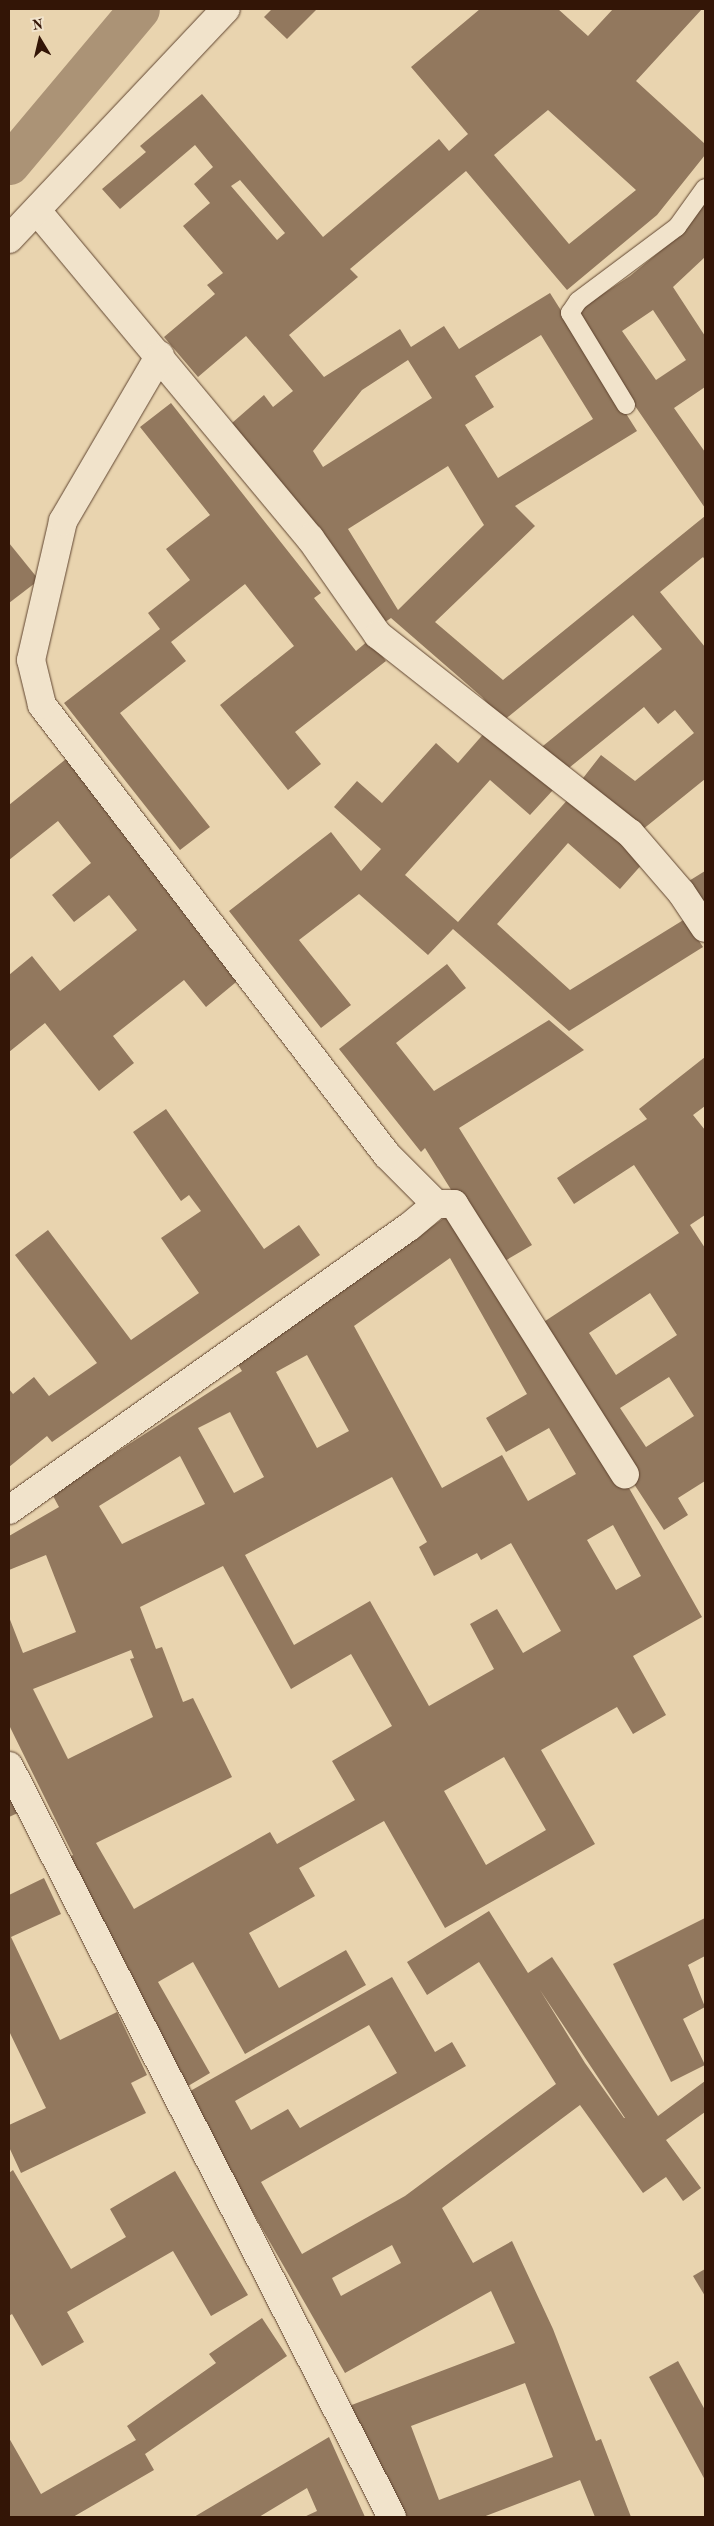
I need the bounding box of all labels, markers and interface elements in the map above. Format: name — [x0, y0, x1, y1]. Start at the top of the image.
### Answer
north arrow — [15, 15, 65, 65]
text: N — [31, 17, 44, 33]

